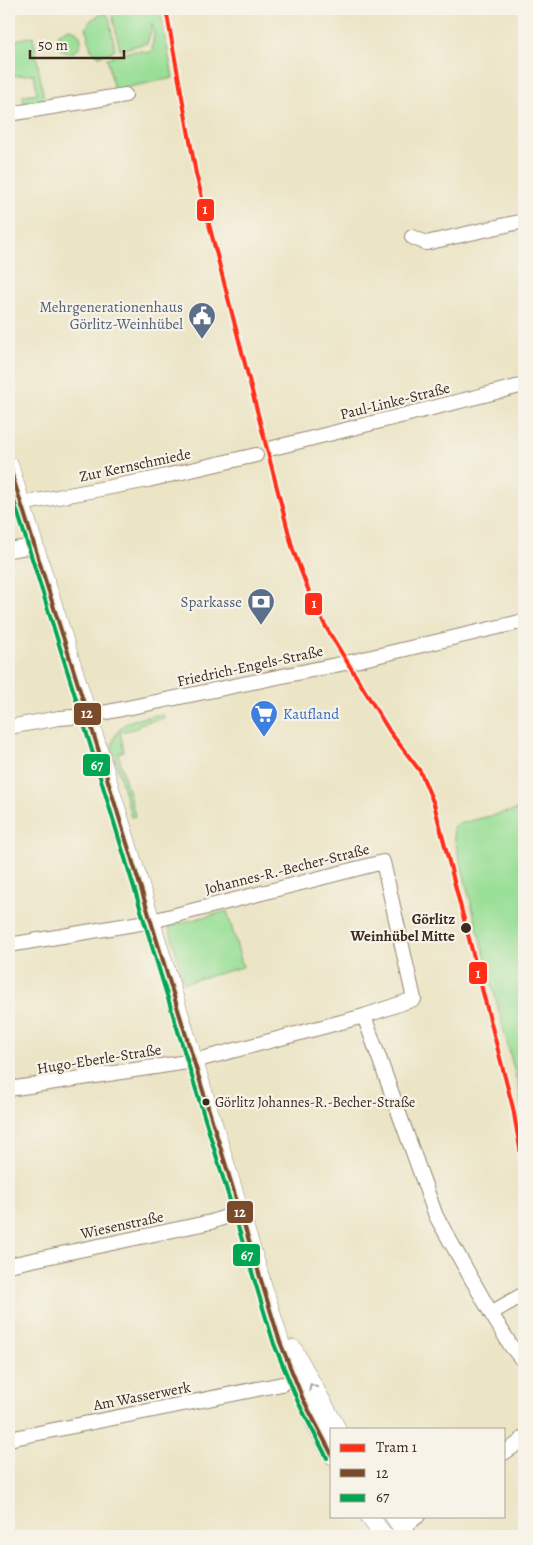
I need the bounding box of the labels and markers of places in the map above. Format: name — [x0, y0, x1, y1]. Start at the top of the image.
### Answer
place label: Mehrgenerationenhaus Görlitz-Weinhübel — [39, 297, 183, 334]
public building icon: Mehrgenerationenhaus Görlitz-Weinhübel — [187, 301, 217, 340]
bank icon: Sparkasse — [246, 587, 276, 626]
place label: Sparkasse — [180, 592, 242, 612]
supermarket icon: Kaufland — [249, 699, 279, 738]
place label: Kaufland — [283, 704, 340, 724]
place label: Görlitz Weinhübel Mitte — [350, 909, 455, 946]
marker: Görlitz Weinhübel Mitte — [459, 921, 473, 935]
place label: Görlitz Johannes-R.-Becher-Straße — [215, 1093, 415, 1112]
marker: Görlitz Johannes-R.-Becher-Straße — [201, 1097, 211, 1107]

